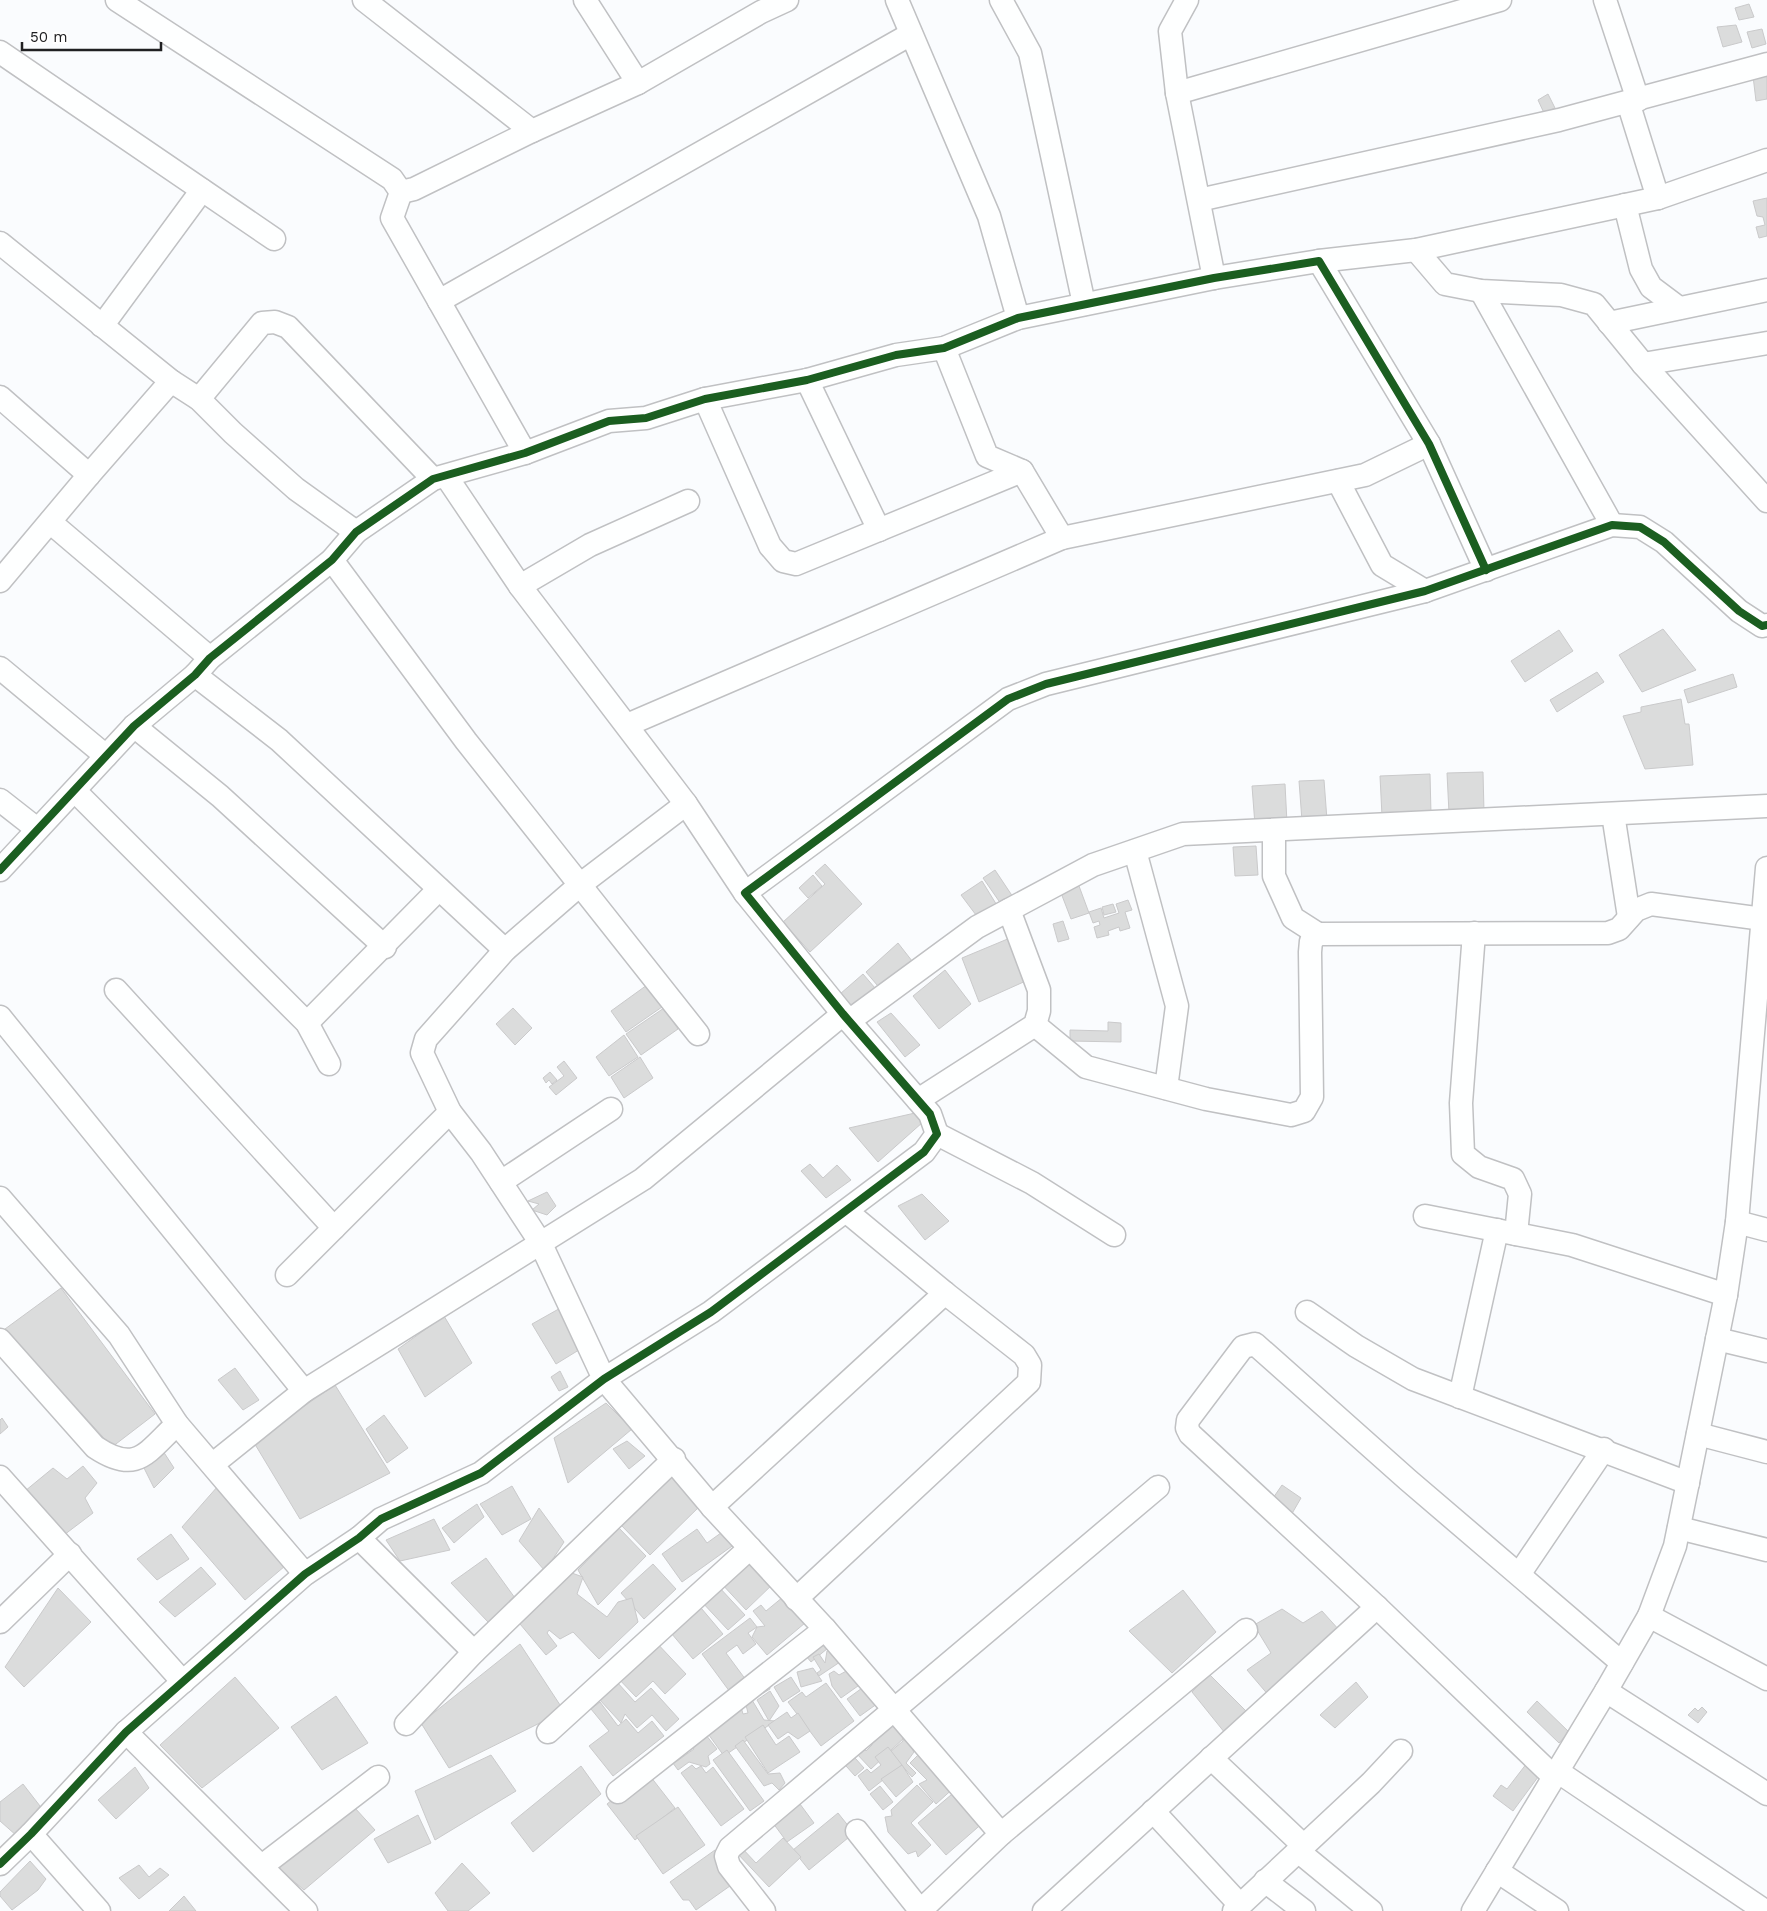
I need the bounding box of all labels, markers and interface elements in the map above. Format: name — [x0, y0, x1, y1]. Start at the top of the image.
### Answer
scale bar — [22, 20, 161, 52]
text: 50 m — [30, 28, 67, 46]

